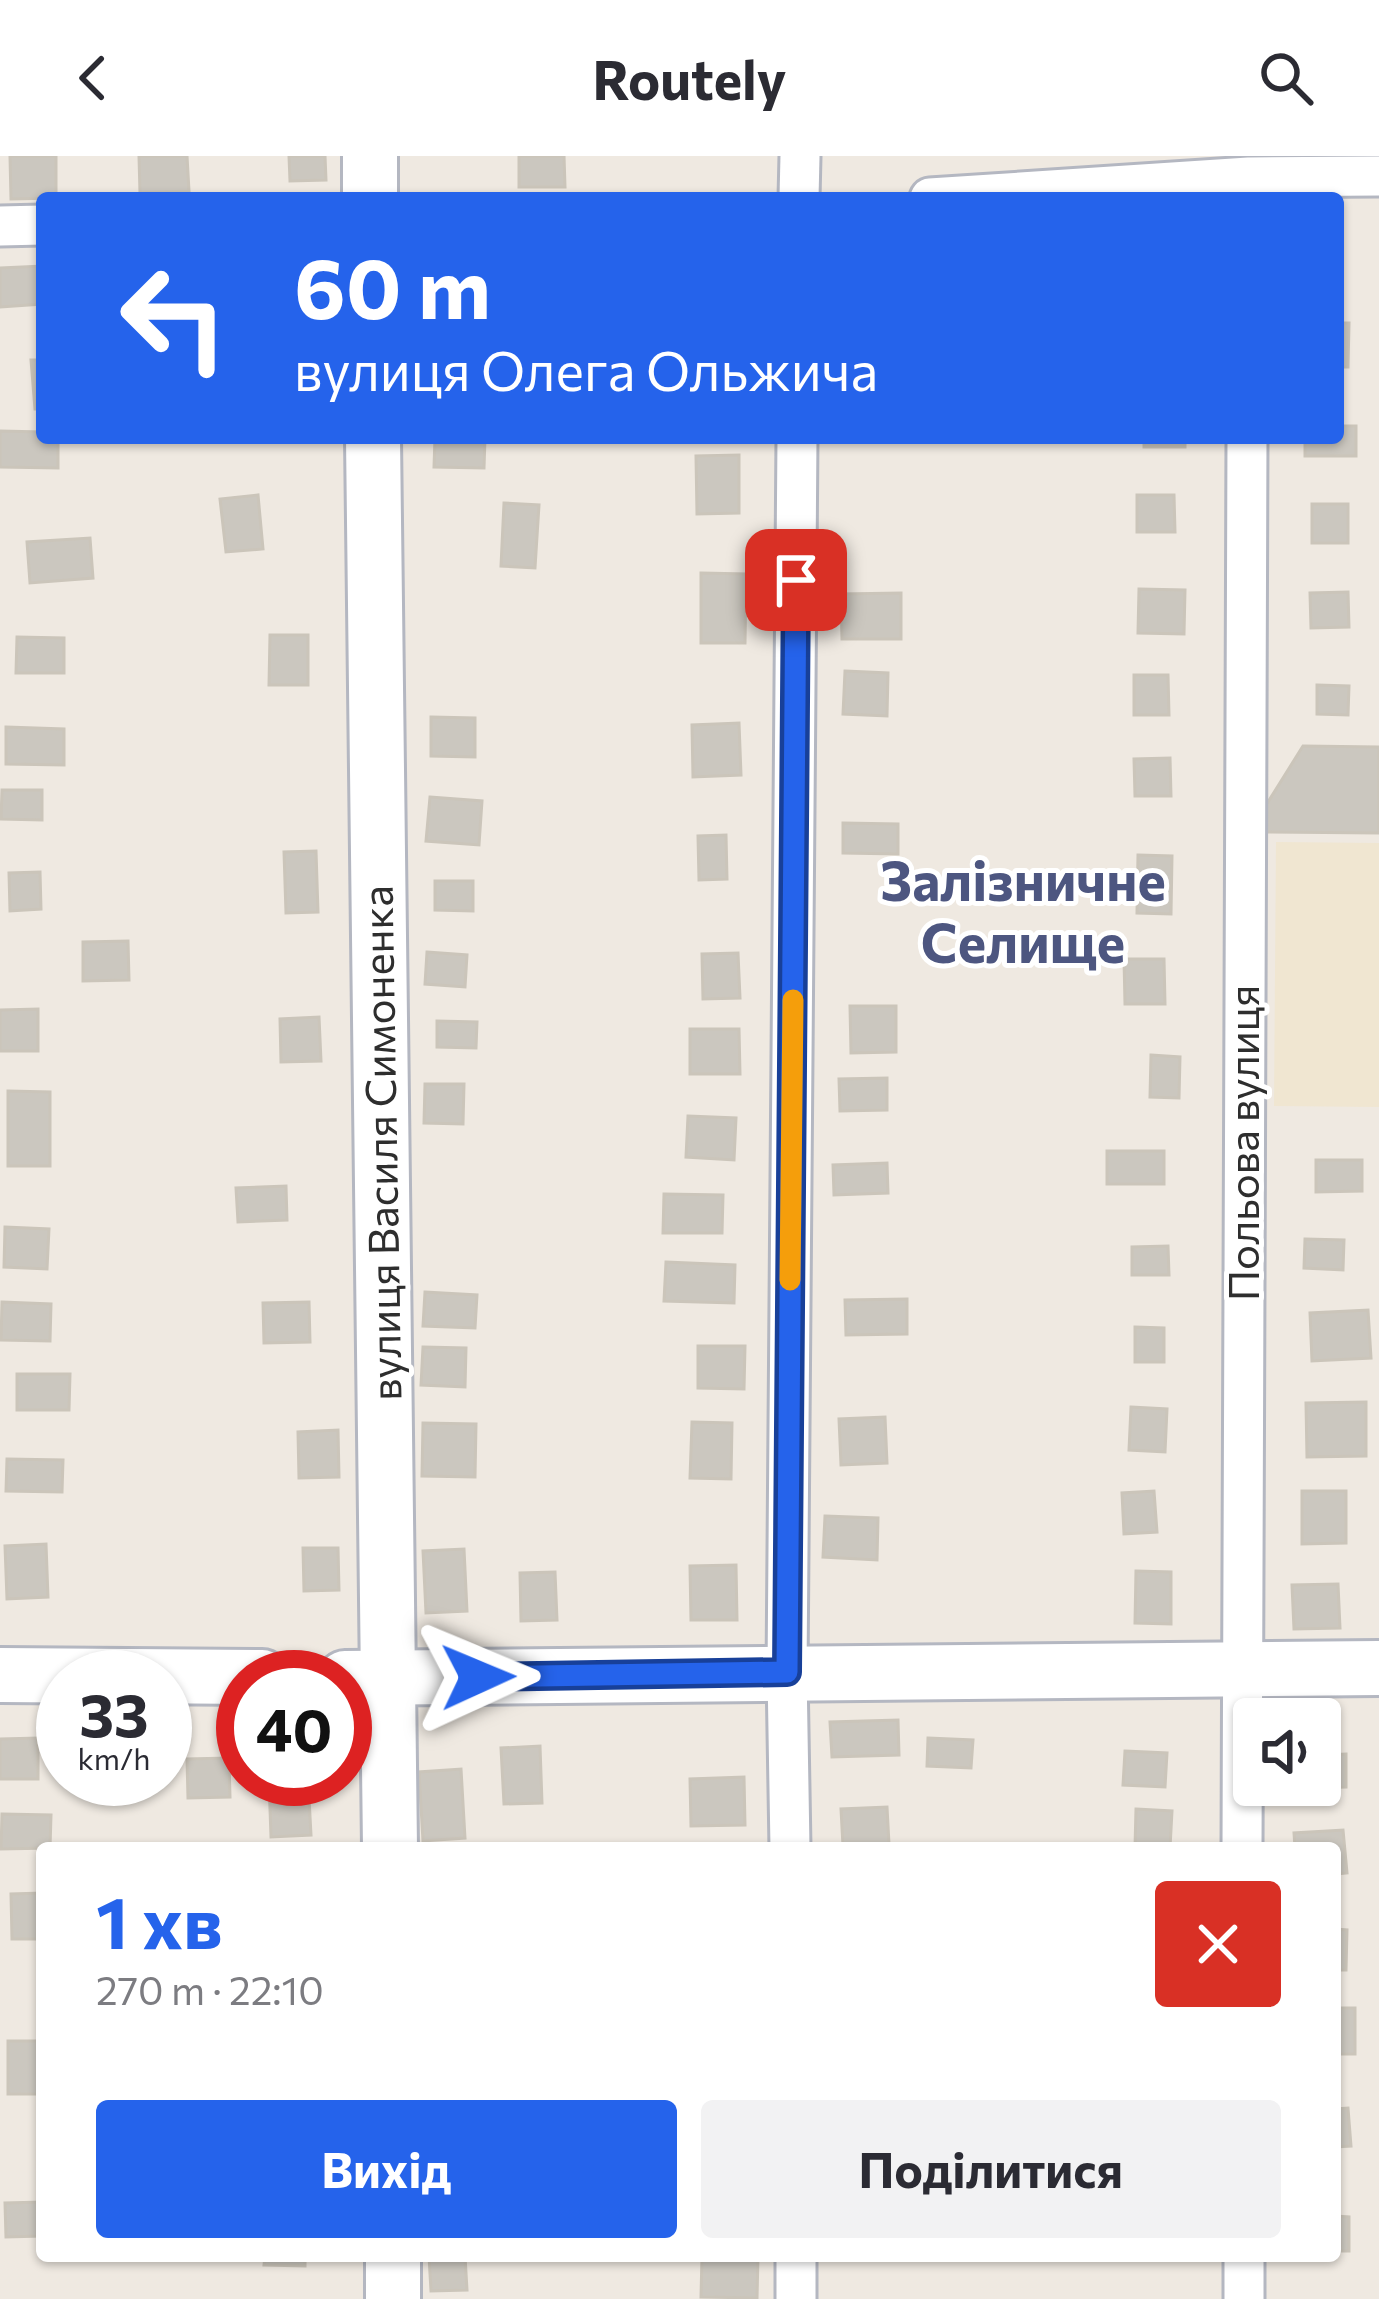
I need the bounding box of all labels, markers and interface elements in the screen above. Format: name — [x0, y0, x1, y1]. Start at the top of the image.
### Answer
icon: back — [60, 45, 126, 111]
text: Routely — [593, 45, 786, 111]
icon: search — [1253, 45, 1319, 111]
text: 60 m — [294, 234, 491, 336]
icon: left — [96, 240, 252, 396]
text: вулиця Олега Ольжича — [294, 336, 878, 402]
pin — [745, 529, 847, 631]
icon: arrive — [763, 547, 829, 613]
district label: Залізничне Селище — [880, 846, 1166, 974]
street label: вулиця Василя Симоненка — [350, 885, 410, 1401]
street label: Польова вулиця — [1216, 985, 1268, 1301]
position arrow — [415, 1614, 541, 1740]
speed limit sign: 40 — [216, 1650, 372, 1806]
text: 33 — [79, 1676, 149, 1749]
map controls — [1233, 1698, 1341, 1806]
button: sound — [1233, 1698, 1341, 1806]
text: km/h — [78, 1739, 150, 1776]
text: 1 хв — [96, 1876, 223, 1964]
button: close — [1155, 1881, 1281, 2007]
text: 270 m · 22:10 — [96, 1965, 324, 2013]
button: Вихід — [96, 2100, 677, 2238]
button: Поділитися — [701, 2100, 1281, 2238]

